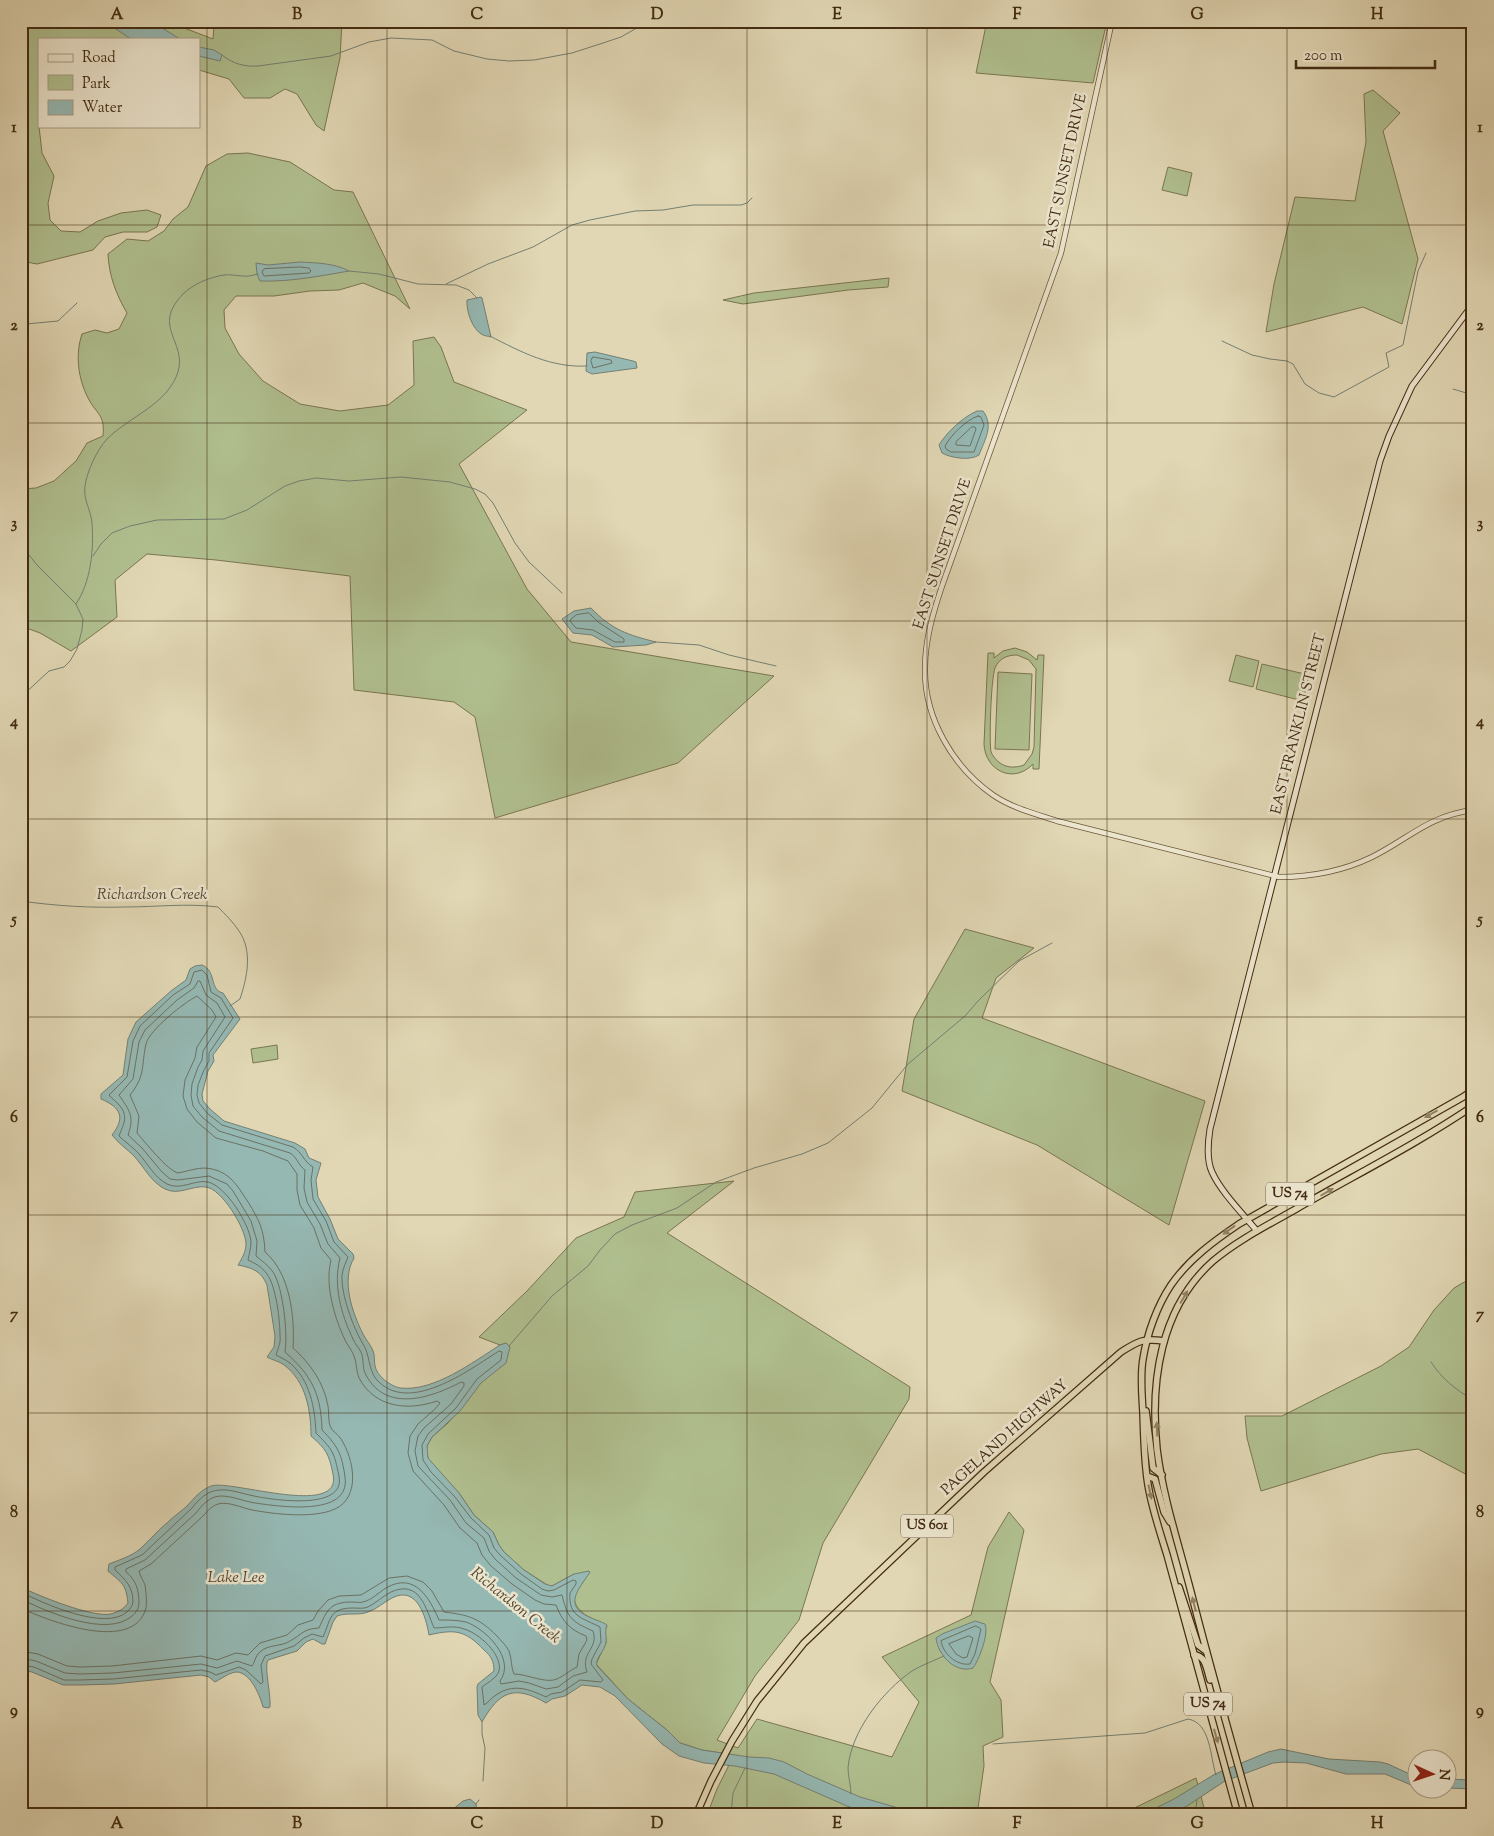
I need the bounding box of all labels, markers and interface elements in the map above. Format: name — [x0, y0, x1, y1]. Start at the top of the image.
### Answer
text: A — [111, 4, 124, 27]
text: B — [292, 4, 302, 27]
text: C — [471, 4, 484, 27]
text: D — [651, 4, 664, 27]
text: E — [832, 4, 842, 27]
text: F — [1013, 4, 1022, 27]
text: G — [1190, 4, 1204, 27]
text: H — [1371, 4, 1384, 27]
legend — [38, 38, 200, 128]
scale bar — [1296, 38, 1435, 70]
text: 200 m — [1304, 46, 1343, 67]
text: Road — [82, 48, 116, 69]
text: Park — [82, 74, 111, 95]
street label: EAST SUNSET DRIVE — [1039, 92, 1093, 250]
text: Water — [82, 98, 123, 119]
text: 1 — [11, 117, 17, 140]
text: 1 — [1477, 117, 1483, 140]
text: 2 — [10, 315, 18, 338]
text: 2 — [1476, 315, 1484, 338]
street label: EAST SUNSET DRIVE — [909, 476, 977, 632]
text: 3 — [11, 513, 18, 536]
text: 3 — [1477, 513, 1484, 536]
street label: EAST FRANKLIN STREET — [1266, 631, 1332, 817]
text: 4 — [9, 711, 18, 734]
text: 4 — [1475, 711, 1484, 734]
water label: Richardson Creek — [97, 884, 207, 907]
text: 5 — [9, 909, 17, 932]
text: 5 — [1475, 909, 1483, 932]
text: 6 — [10, 1107, 18, 1130]
text: 6 — [1476, 1107, 1484, 1130]
one-way arrow — [1424, 1110, 1438, 1119]
road number: US 74 — [1266, 1182, 1314, 1206]
one-way arrow — [1320, 1187, 1333, 1196]
one-way arrow — [1223, 1225, 1236, 1235]
one-way arrow — [1180, 1290, 1188, 1305]
text: 7 — [10, 1304, 19, 1327]
text: 7 — [1476, 1304, 1485, 1327]
street label: PAGELAND HIGHWAY — [937, 1375, 1073, 1501]
one-way arrow — [1152, 1421, 1160, 1437]
one-way arrow — [1146, 1485, 1154, 1501]
text: 8 — [10, 1502, 18, 1525]
text: 8 — [1476, 1502, 1484, 1525]
road number: US 601 — [901, 1514, 953, 1538]
water label: Richardson Creek — [465, 1562, 565, 1650]
water label: Lake Lee — [208, 1567, 264, 1590]
one-way arrow — [1190, 1597, 1198, 1612]
road number: US 74 — [1184, 1692, 1232, 1716]
text: 9 — [10, 1700, 18, 1723]
text: 9 — [1476, 1700, 1484, 1723]
one-way arrow — [1213, 1728, 1221, 1743]
north arrow — [1406, 1748, 1456, 1798]
text: N — [1433, 1768, 1453, 1781]
text: A — [111, 1813, 124, 1836]
text: B — [292, 1813, 302, 1836]
text: C — [471, 1813, 484, 1836]
text: D — [651, 1813, 664, 1836]
text: E — [832, 1813, 842, 1836]
text: F — [1013, 1813, 1022, 1836]
text: G — [1190, 1813, 1204, 1836]
text: H — [1371, 1813, 1384, 1836]

